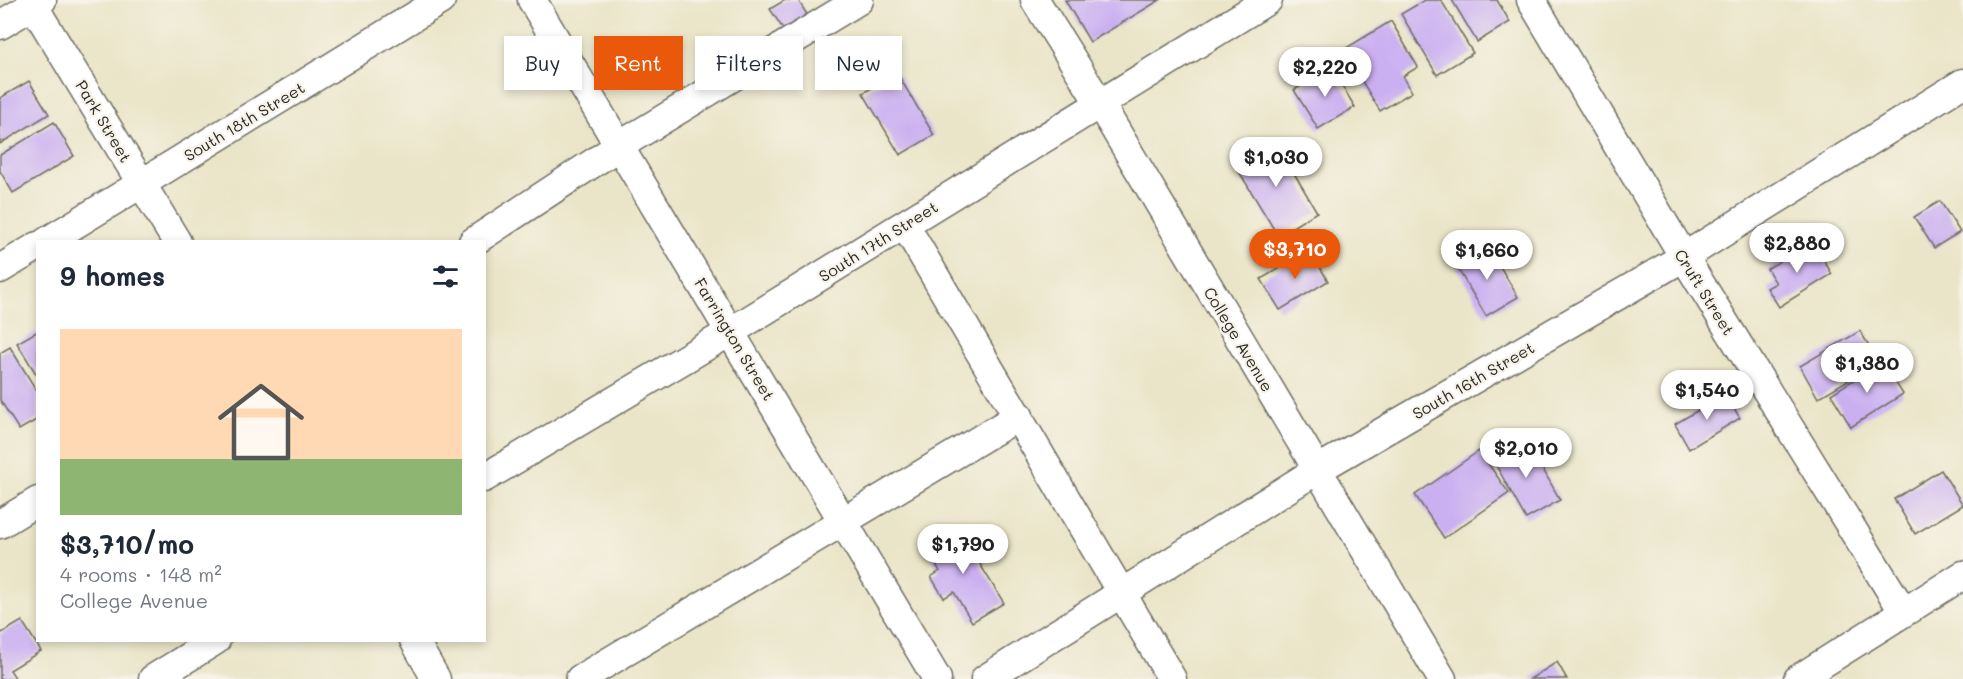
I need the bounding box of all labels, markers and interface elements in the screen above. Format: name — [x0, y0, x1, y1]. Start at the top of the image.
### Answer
chip: Buy — [504, 36, 582, 90]
chip: Rent — [594, 36, 683, 90]
chip: Filters — [695, 36, 803, 90]
chip: New — [815, 36, 902, 90]
pin: $2,220 — [1276, 47, 1374, 98]
text: $2,220 — [1293, 53, 1357, 79]
street label: Park Street — [71, 76, 137, 166]
street label: South 18th Street — [180, 77, 308, 165]
pin: $1,030 — [1227, 137, 1325, 188]
text: $1,030 — [1243, 143, 1309, 169]
street label: South 17th Street — [815, 196, 941, 286]
pin: $2,880 — [1748, 223, 1846, 274]
pin: $3,710 — [1246, 229, 1344, 280]
text: $2,880 — [1763, 229, 1831, 255]
pin: $1,660 — [1438, 230, 1536, 281]
text: $3,710 — [1263, 235, 1327, 261]
text: $1,660 — [1455, 236, 1519, 262]
street label: Cruft Street — [1670, 245, 1740, 339]
text: 9 homes — [60, 259, 165, 293]
icon: filters — [429, 260, 462, 293]
street label: Farrington Street — [690, 274, 780, 404]
street label: College Avenue — [1199, 283, 1279, 395]
street label: South 16th Street — [1408, 337, 1538, 423]
pin: $1,380 — [1818, 343, 1916, 394]
text: $1,380 — [1835, 349, 1899, 375]
icon: home — [207, 368, 315, 476]
pin: $1,540 — [1658, 370, 1756, 421]
text: $1,540 — [1675, 376, 1739, 402]
pin: $2,010 — [1477, 428, 1575, 479]
text: $2,010 — [1494, 434, 1558, 460]
pin: $1,790 — [914, 524, 1012, 575]
text: $3,710/mo — [60, 527, 194, 561]
text: $1,790 — [931, 530, 995, 556]
text: 4 rooms · 148 m² — [60, 561, 222, 587]
text: College Avenue — [60, 587, 208, 613]

